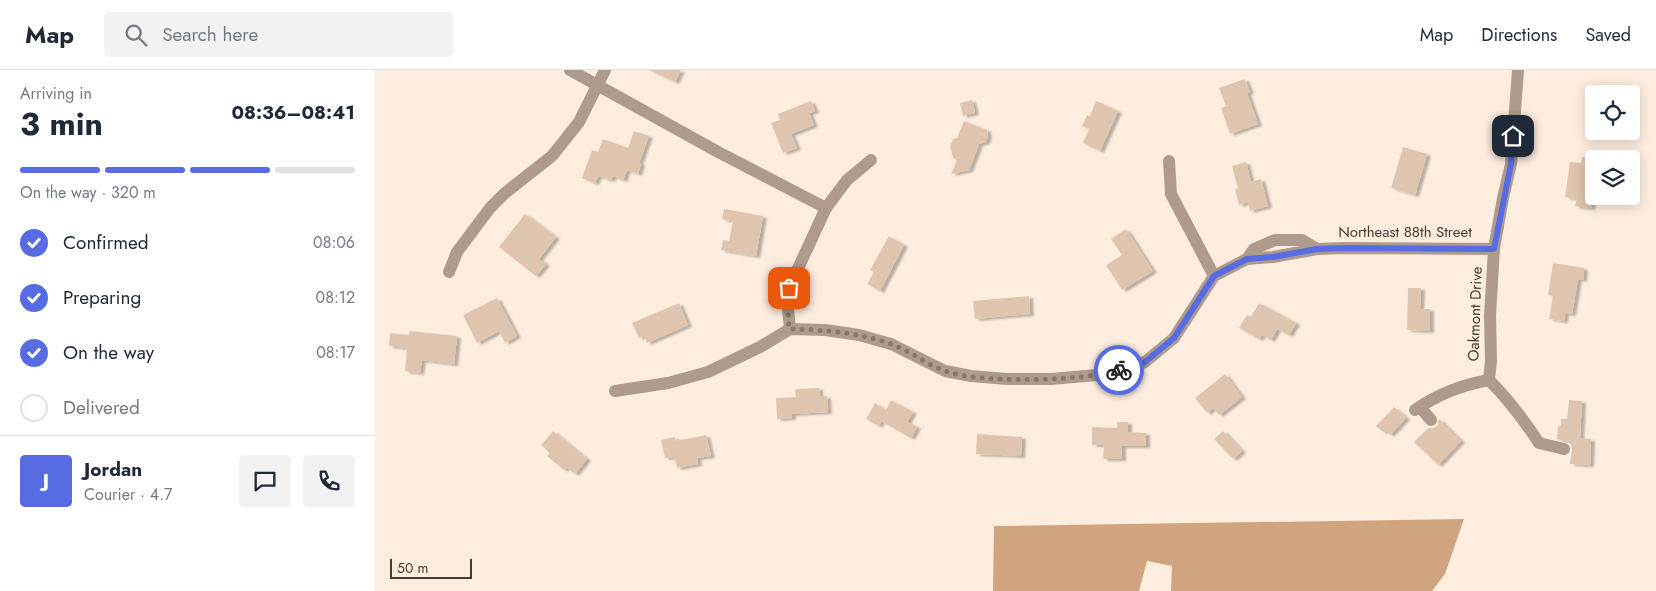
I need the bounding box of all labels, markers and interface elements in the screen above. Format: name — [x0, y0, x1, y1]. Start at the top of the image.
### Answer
search box — [104, 12, 454, 57]
text: Map — [25, 17, 74, 52]
icon: search — [122, 21, 150, 49]
text: Search here — [162, 21, 258, 48]
text: Map — [1420, 22, 1453, 48]
text: Directions — [1481, 22, 1557, 48]
text: Saved — [1585, 22, 1631, 48]
text: Arriving in — [20, 82, 92, 105]
map controls — [1585, 85, 1640, 205]
button: locate — [1585, 85, 1640, 140]
text: 08:36–08:41 — [231, 99, 355, 126]
text: 3 min — [20, 101, 103, 147]
pin — [1492, 115, 1534, 157]
icon: home — [1499, 122, 1527, 150]
button: layers — [1585, 150, 1640, 205]
text: On the way · 320 m — [20, 181, 156, 204]
street label: Northeast 88th Street — [1338, 221, 1472, 243]
icon: check — [20, 229, 48, 257]
text: Confirmed — [63, 229, 149, 256]
text: 08:06 — [313, 231, 355, 254]
street label: Oakmont Drive — [1462, 266, 1488, 362]
pin — [768, 267, 810, 309]
icon: bag — [775, 274, 803, 302]
icon: check — [20, 284, 48, 312]
text: Preparing — [63, 284, 141, 311]
text: 08:12 — [316, 286, 355, 309]
icon: check — [20, 339, 48, 367]
text: On the way — [63, 339, 154, 366]
text: 08:17 — [316, 341, 355, 364]
courier — [1094, 345, 1144, 395]
icon: bike — [1105, 356, 1133, 384]
text: Delivered — [63, 394, 140, 421]
button: chat — [239, 455, 291, 507]
button: phone — [303, 455, 355, 507]
text: Jordan — [84, 456, 142, 483]
text: J — [43, 467, 49, 494]
text: Courier · 4.7 — [84, 483, 172, 506]
scale bar — [390, 556, 473, 579]
text: 50 m — [397, 558, 428, 578]

